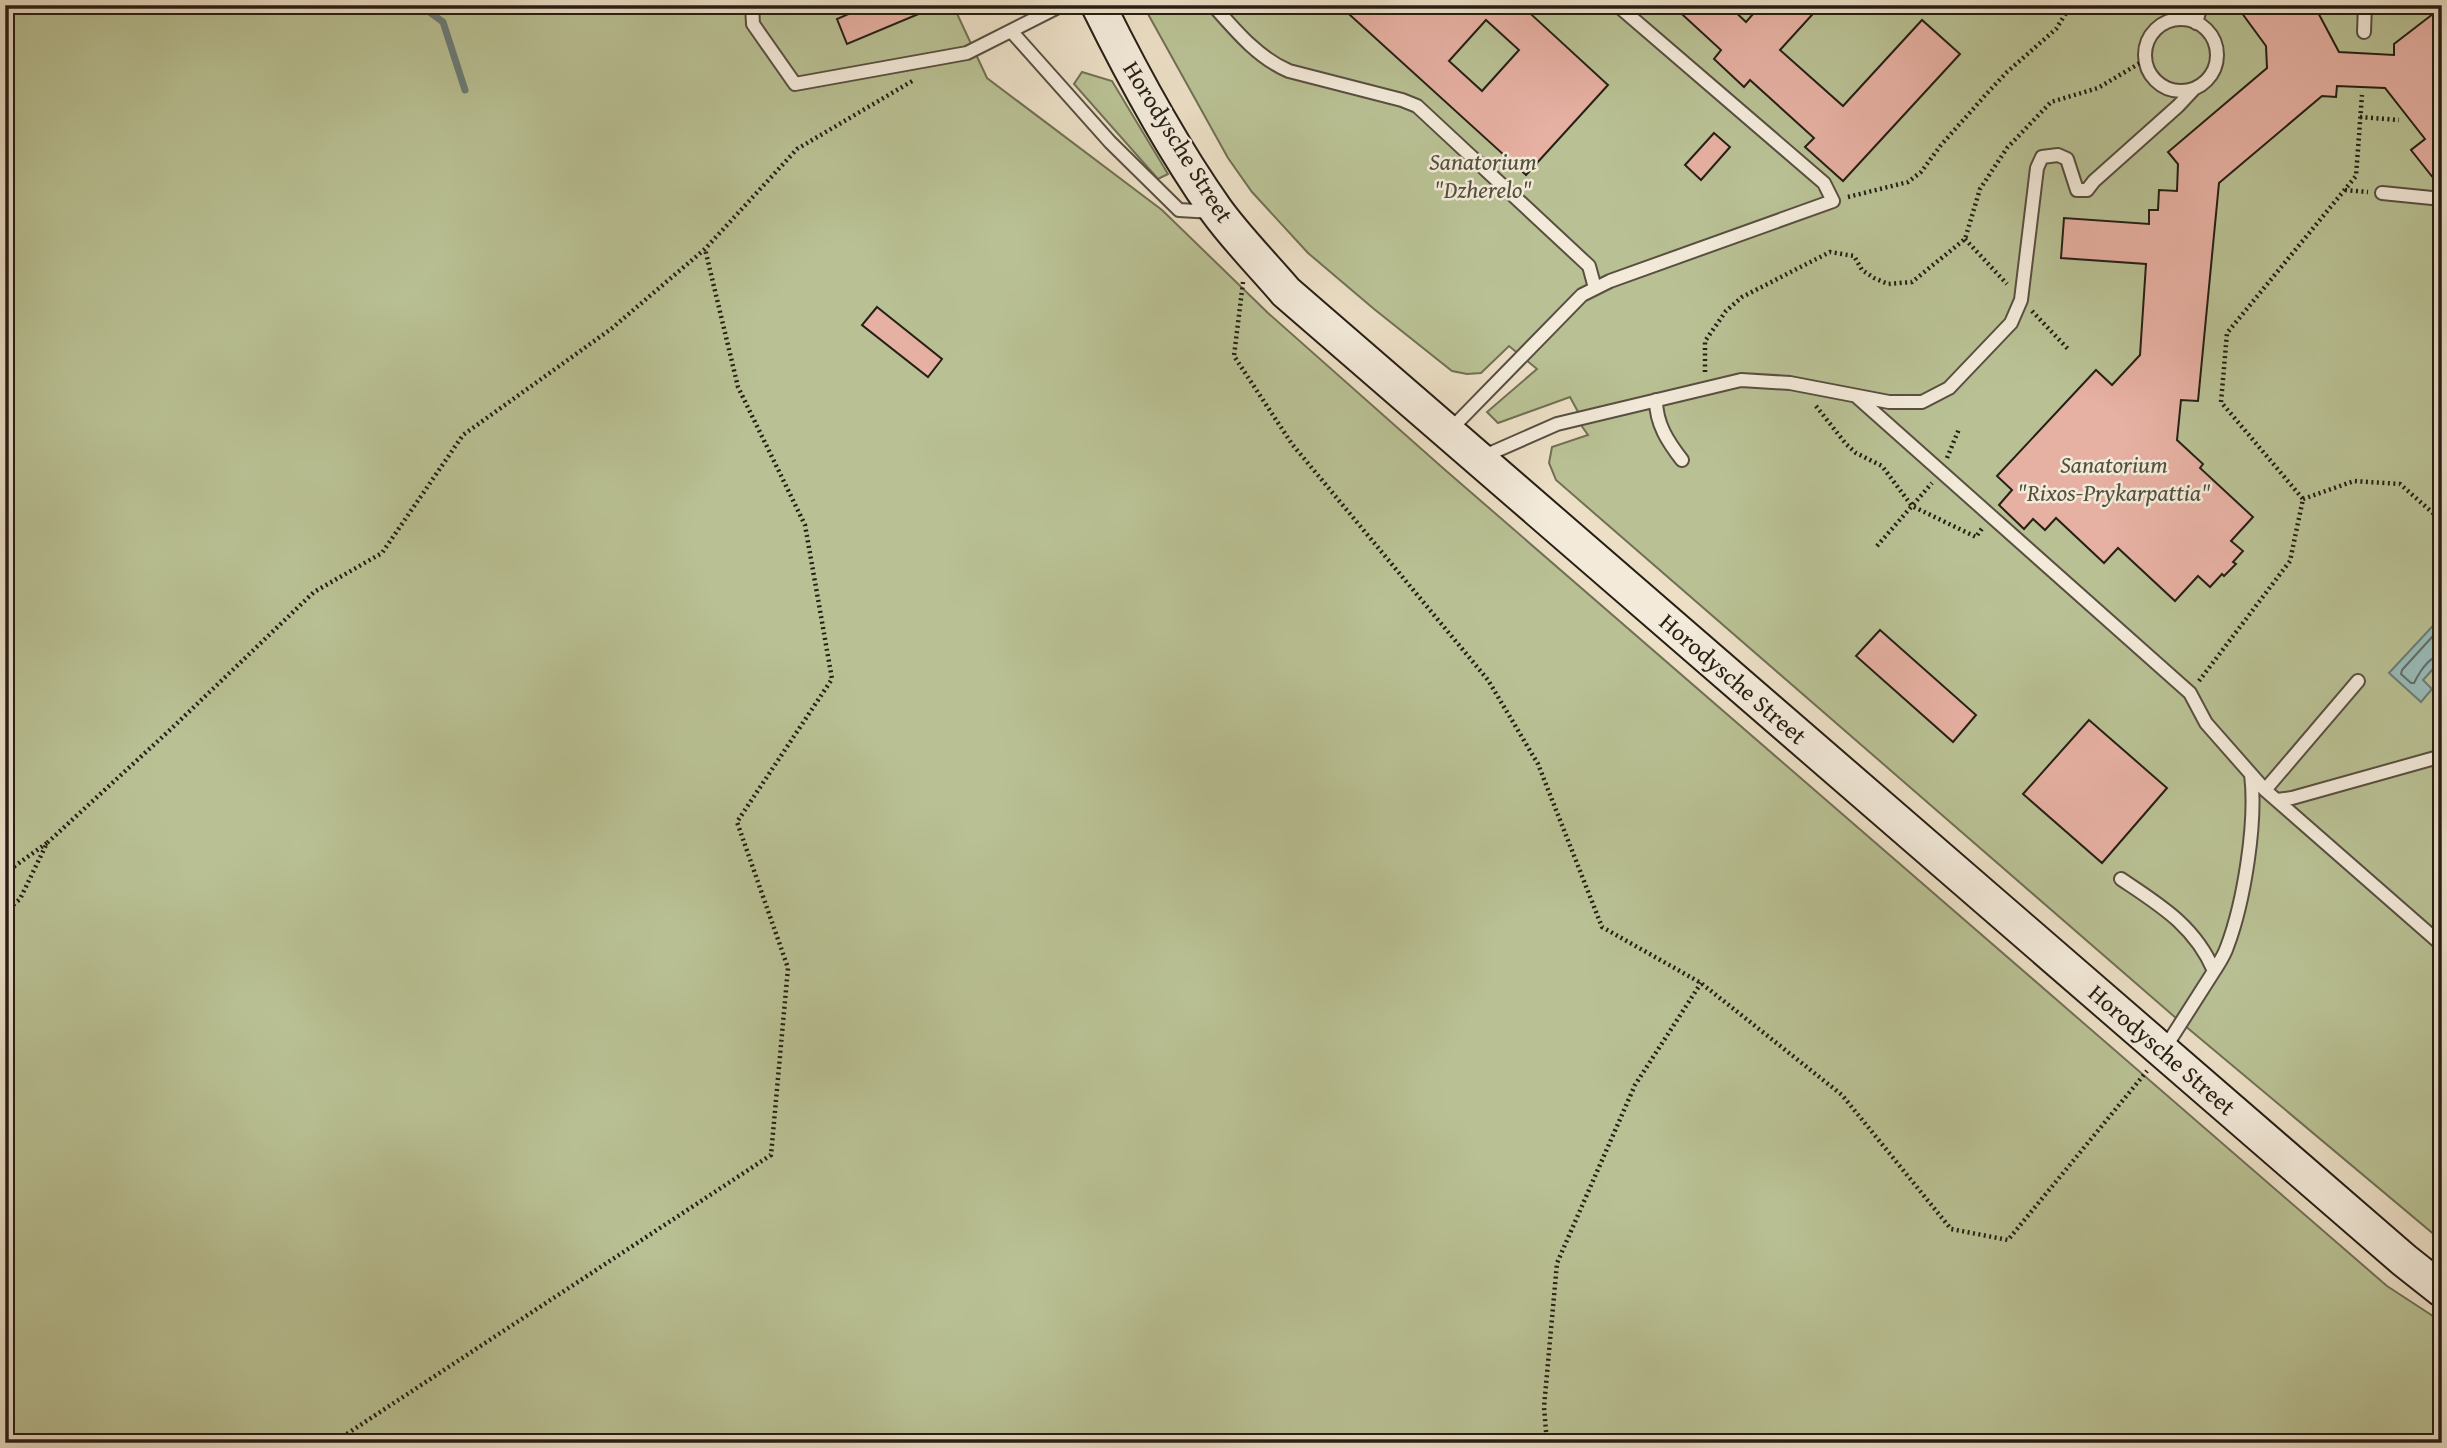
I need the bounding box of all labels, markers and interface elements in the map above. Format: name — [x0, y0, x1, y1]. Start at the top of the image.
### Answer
street label: Horodysche Street — [1114, 54, 1243, 230]
park label: Sanatorium "Dzherelo" — [1429, 144, 1537, 207]
park label: Sanatorium "Rixos-Prykarpattia" — [2017, 447, 2211, 510]
street label: Horodysche Street — [1652, 605, 1815, 753]
street label: Horodysche Street — [2081, 976, 2244, 1124]

